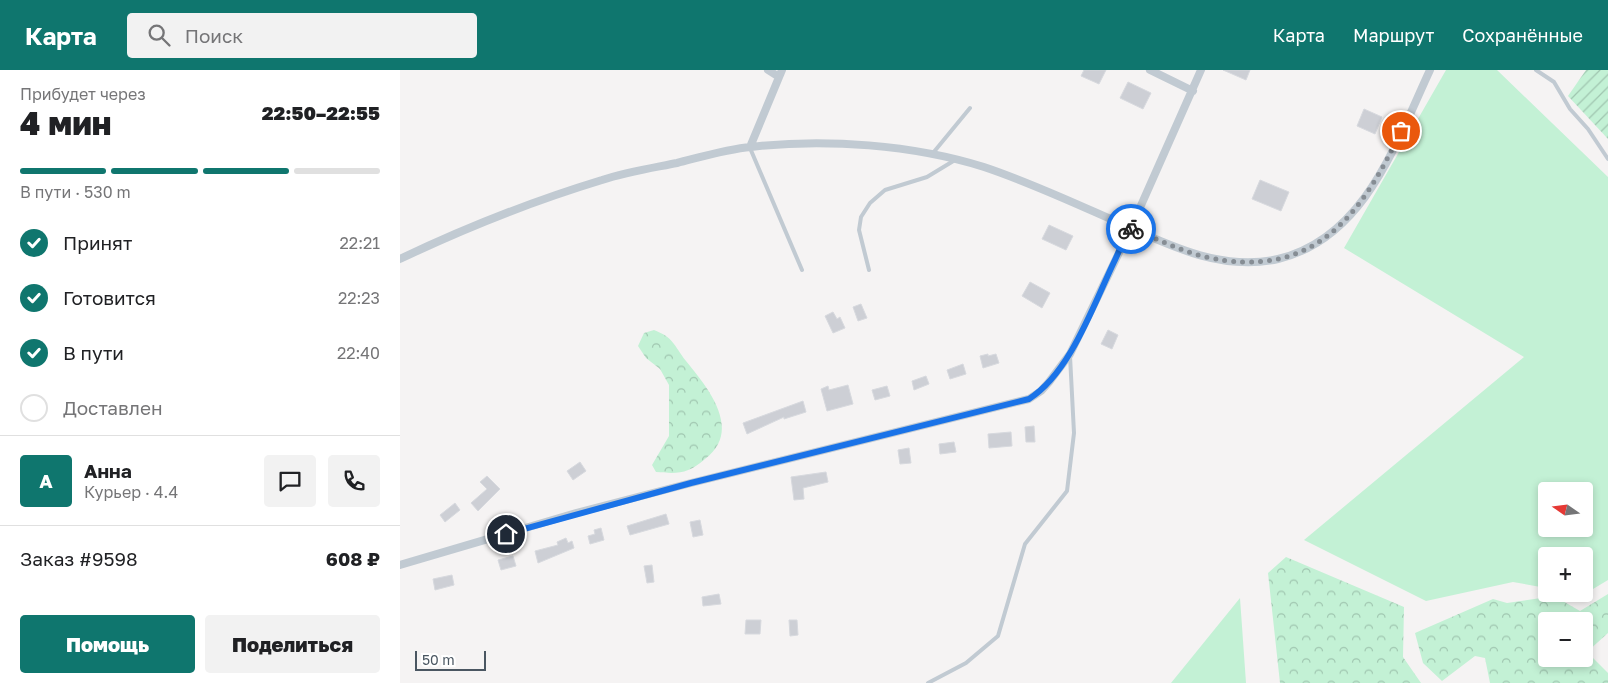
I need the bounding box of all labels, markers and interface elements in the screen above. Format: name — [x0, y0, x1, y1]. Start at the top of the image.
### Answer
search box — [127, 13, 477, 58]
text: Карта — [25, 21, 97, 50]
icon: search — [145, 21, 173, 49]
text: Поиск — [185, 24, 243, 47]
text: Карта — [1273, 24, 1325, 46]
text: Маршрут — [1353, 24, 1434, 46]
text: Сохранённые — [1462, 24, 1583, 46]
text: Прибудет через — [20, 84, 146, 104]
text: 22:50–22:55 — [262, 101, 380, 124]
text: 4 мин — [20, 104, 112, 142]
pin — [1380, 110, 1422, 152]
icon: bag — [1387, 117, 1415, 145]
text: В пути · 530 m — [20, 182, 131, 202]
courier — [1106, 204, 1156, 254]
icon: bike — [1117, 215, 1145, 243]
icon: check — [20, 229, 48, 257]
text: Принят — [63, 231, 132, 254]
text: 22:21 — [340, 233, 380, 253]
icon: check — [20, 284, 48, 312]
text: Готовится — [63, 286, 156, 309]
text: 22:23 — [338, 288, 380, 308]
icon: check — [20, 339, 48, 367]
text: В пути — [63, 341, 124, 364]
text: 22:40 — [337, 343, 380, 363]
text: Доставлен — [63, 396, 163, 419]
button: chat — [264, 455, 316, 507]
button: phone — [328, 455, 380, 507]
text: Анна — [84, 459, 132, 482]
text: А — [39, 469, 53, 492]
text: Курьер · 4.4 — [84, 482, 178, 502]
north arrow — [1538, 482, 1592, 538]
map controls — [1538, 482, 1593, 667]
pin — [485, 513, 527, 555]
icon: home — [492, 520, 520, 548]
text: Заказ #9598 — [20, 547, 138, 570]
text: 608 ₽ — [326, 547, 380, 570]
button: + — [1538, 547, 1593, 602]
button: − — [1538, 612, 1593, 667]
button: Помощь — [20, 615, 195, 673]
button: Поделиться — [205, 615, 380, 673]
scale bar — [415, 648, 486, 671]
text: 50 m — [422, 651, 455, 668]

